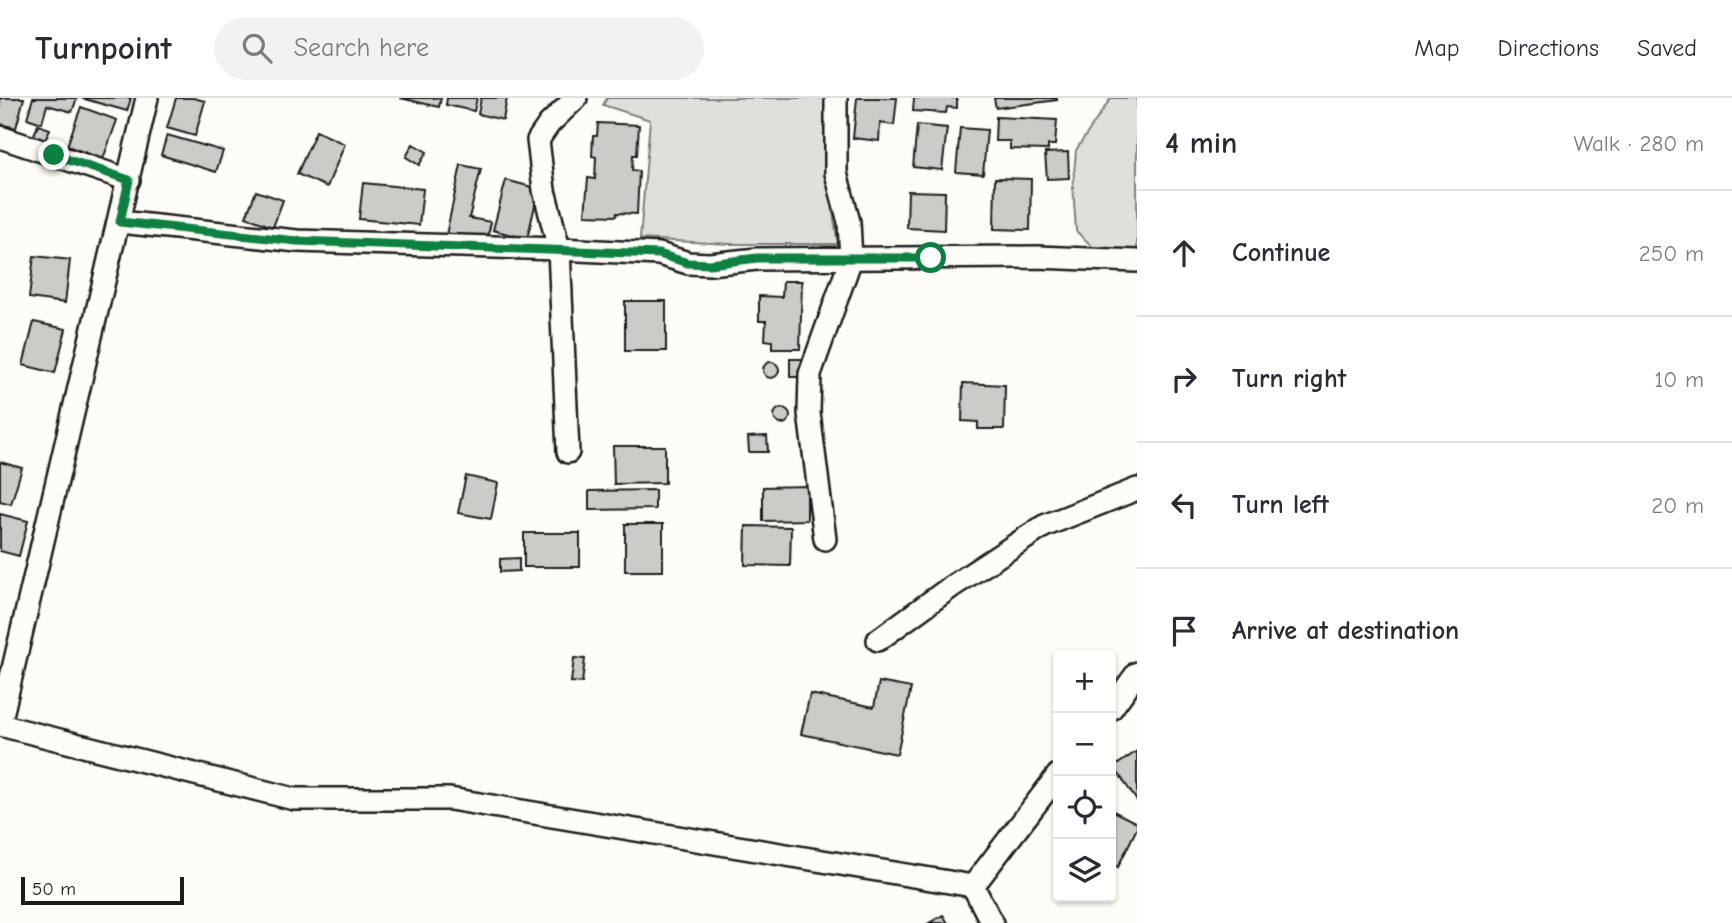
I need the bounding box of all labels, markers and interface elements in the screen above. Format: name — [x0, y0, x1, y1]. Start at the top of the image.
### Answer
search box — [214, 17, 704, 80]
text: Turnpoint — [35, 29, 172, 67]
icon: search — [238, 29, 276, 67]
text: Search here — [294, 33, 429, 63]
text: Map — [1414, 34, 1460, 62]
text: Directions — [1498, 34, 1599, 62]
text: Saved — [1637, 34, 1697, 62]
text: 4 min — [1165, 126, 1237, 161]
text: Walk · 280 m — [1574, 130, 1704, 157]
route end — [38, 139, 69, 170]
icon: ahead — [1165, 234, 1203, 272]
text: Continue — [1232, 238, 1330, 268]
text: 250 m — [1639, 240, 1704, 267]
route start — [915, 242, 946, 273]
icon: right — [1165, 360, 1203, 398]
text: Turn right — [1232, 364, 1346, 394]
text: 10 m — [1654, 366, 1704, 393]
icon: left — [1165, 486, 1203, 524]
text: Turn left — [1232, 490, 1329, 520]
text: 20 m — [1651, 492, 1704, 519]
icon: arrive — [1165, 612, 1203, 650]
text: Arrive at destination — [1232, 616, 1459, 646]
map controls — [1053, 650, 1116, 902]
button: + — [1053, 650, 1116, 713]
button: − — [1053, 713, 1116, 776]
button: locate — [1053, 776, 1116, 839]
button: layers — [1053, 839, 1116, 902]
scale bar — [21, 874, 184, 906]
text: 50 m — [32, 878, 76, 900]

